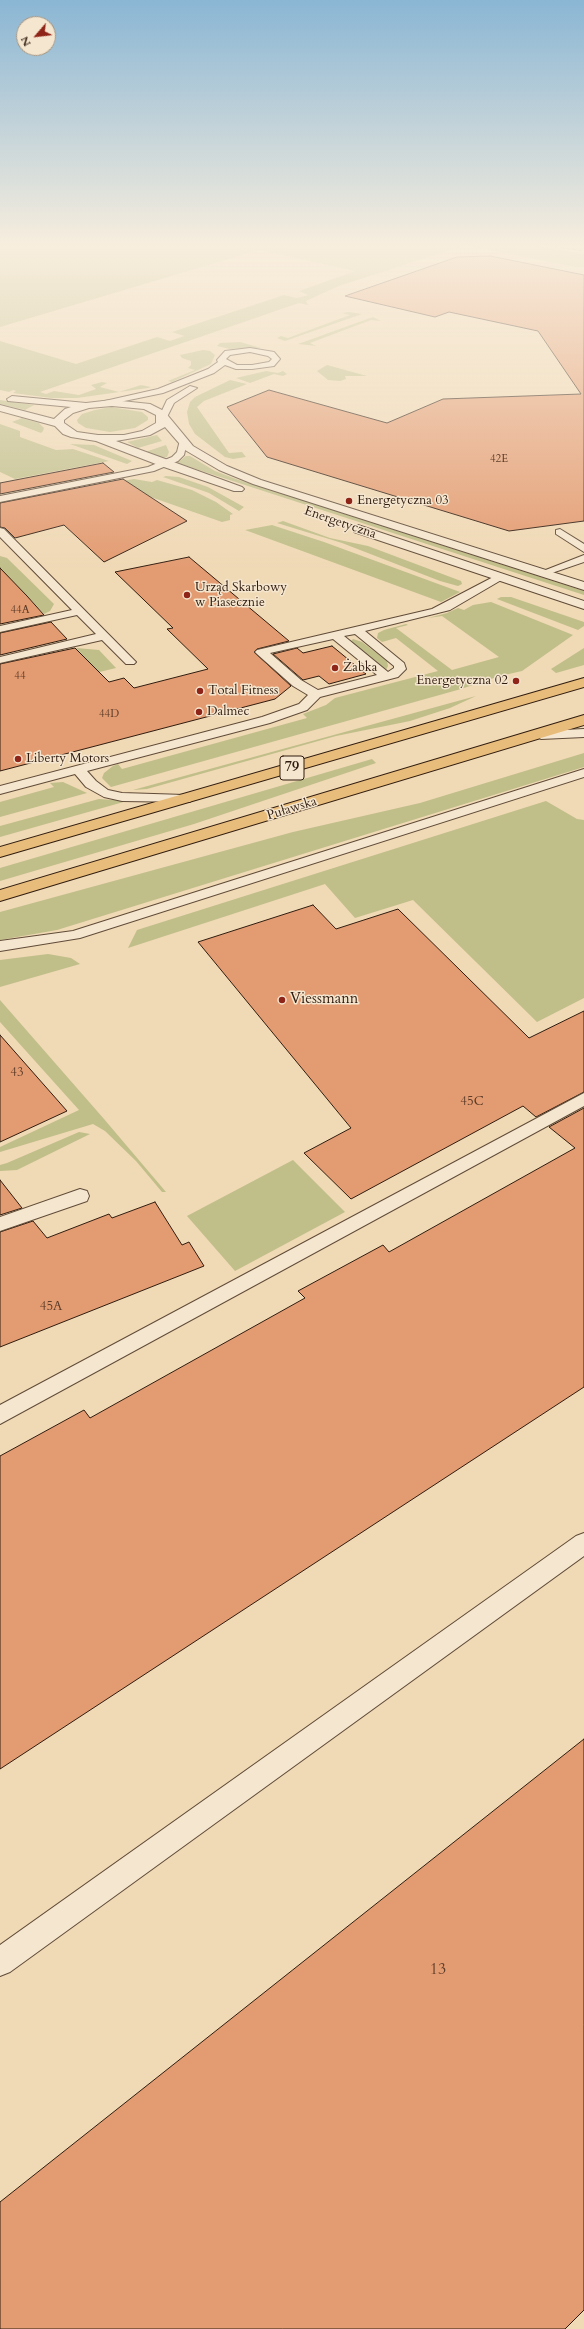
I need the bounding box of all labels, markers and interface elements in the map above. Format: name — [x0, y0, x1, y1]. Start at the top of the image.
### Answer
north arrow — [16, 16, 56, 56]
text: N — [17, 34, 35, 49]
house number: 42E — [490, 452, 508, 466]
place label: Energetyczna 03 — [357, 493, 449, 509]
marker: Energetyczna 03 — [344, 496, 354, 506]
street label: Energetyczna — [302, 503, 378, 543]
place label: Urząd Skarbowy w Piasecznie — [195, 580, 287, 611]
marker: Urząd Skarbowy w Piasecznie — [182, 590, 192, 600]
house number: 44A — [10, 603, 30, 617]
place label: Żabka — [343, 660, 377, 676]
marker: Żabka — [330, 663, 340, 673]
house number: 44 — [14, 669, 26, 683]
place label: Energetyczna 02 — [416, 673, 508, 689]
marker: Energetyczna 02 — [511, 676, 521, 686]
place label: Total Fitness — [208, 683, 278, 699]
marker: Total Fitness — [195, 686, 205, 696]
place label: Dalmec — [207, 704, 249, 720]
house number: 44D — [99, 707, 119, 721]
marker: Dalmec — [194, 707, 204, 717]
place label: Liberty Motors — [26, 751, 109, 767]
marker: Liberty Motors — [13, 754, 23, 764]
road number: 79 — [280, 756, 304, 780]
street label: Puławska — [265, 794, 319, 824]
place label: Viessmann — [290, 991, 358, 1009]
marker: Viessmann — [277, 995, 287, 1005]
house number: 43 — [10, 1065, 24, 1081]
house number: 45C — [460, 1094, 484, 1110]
house number: 45A — [40, 1299, 62, 1315]
house number: 13 — [430, 1960, 446, 1980]

